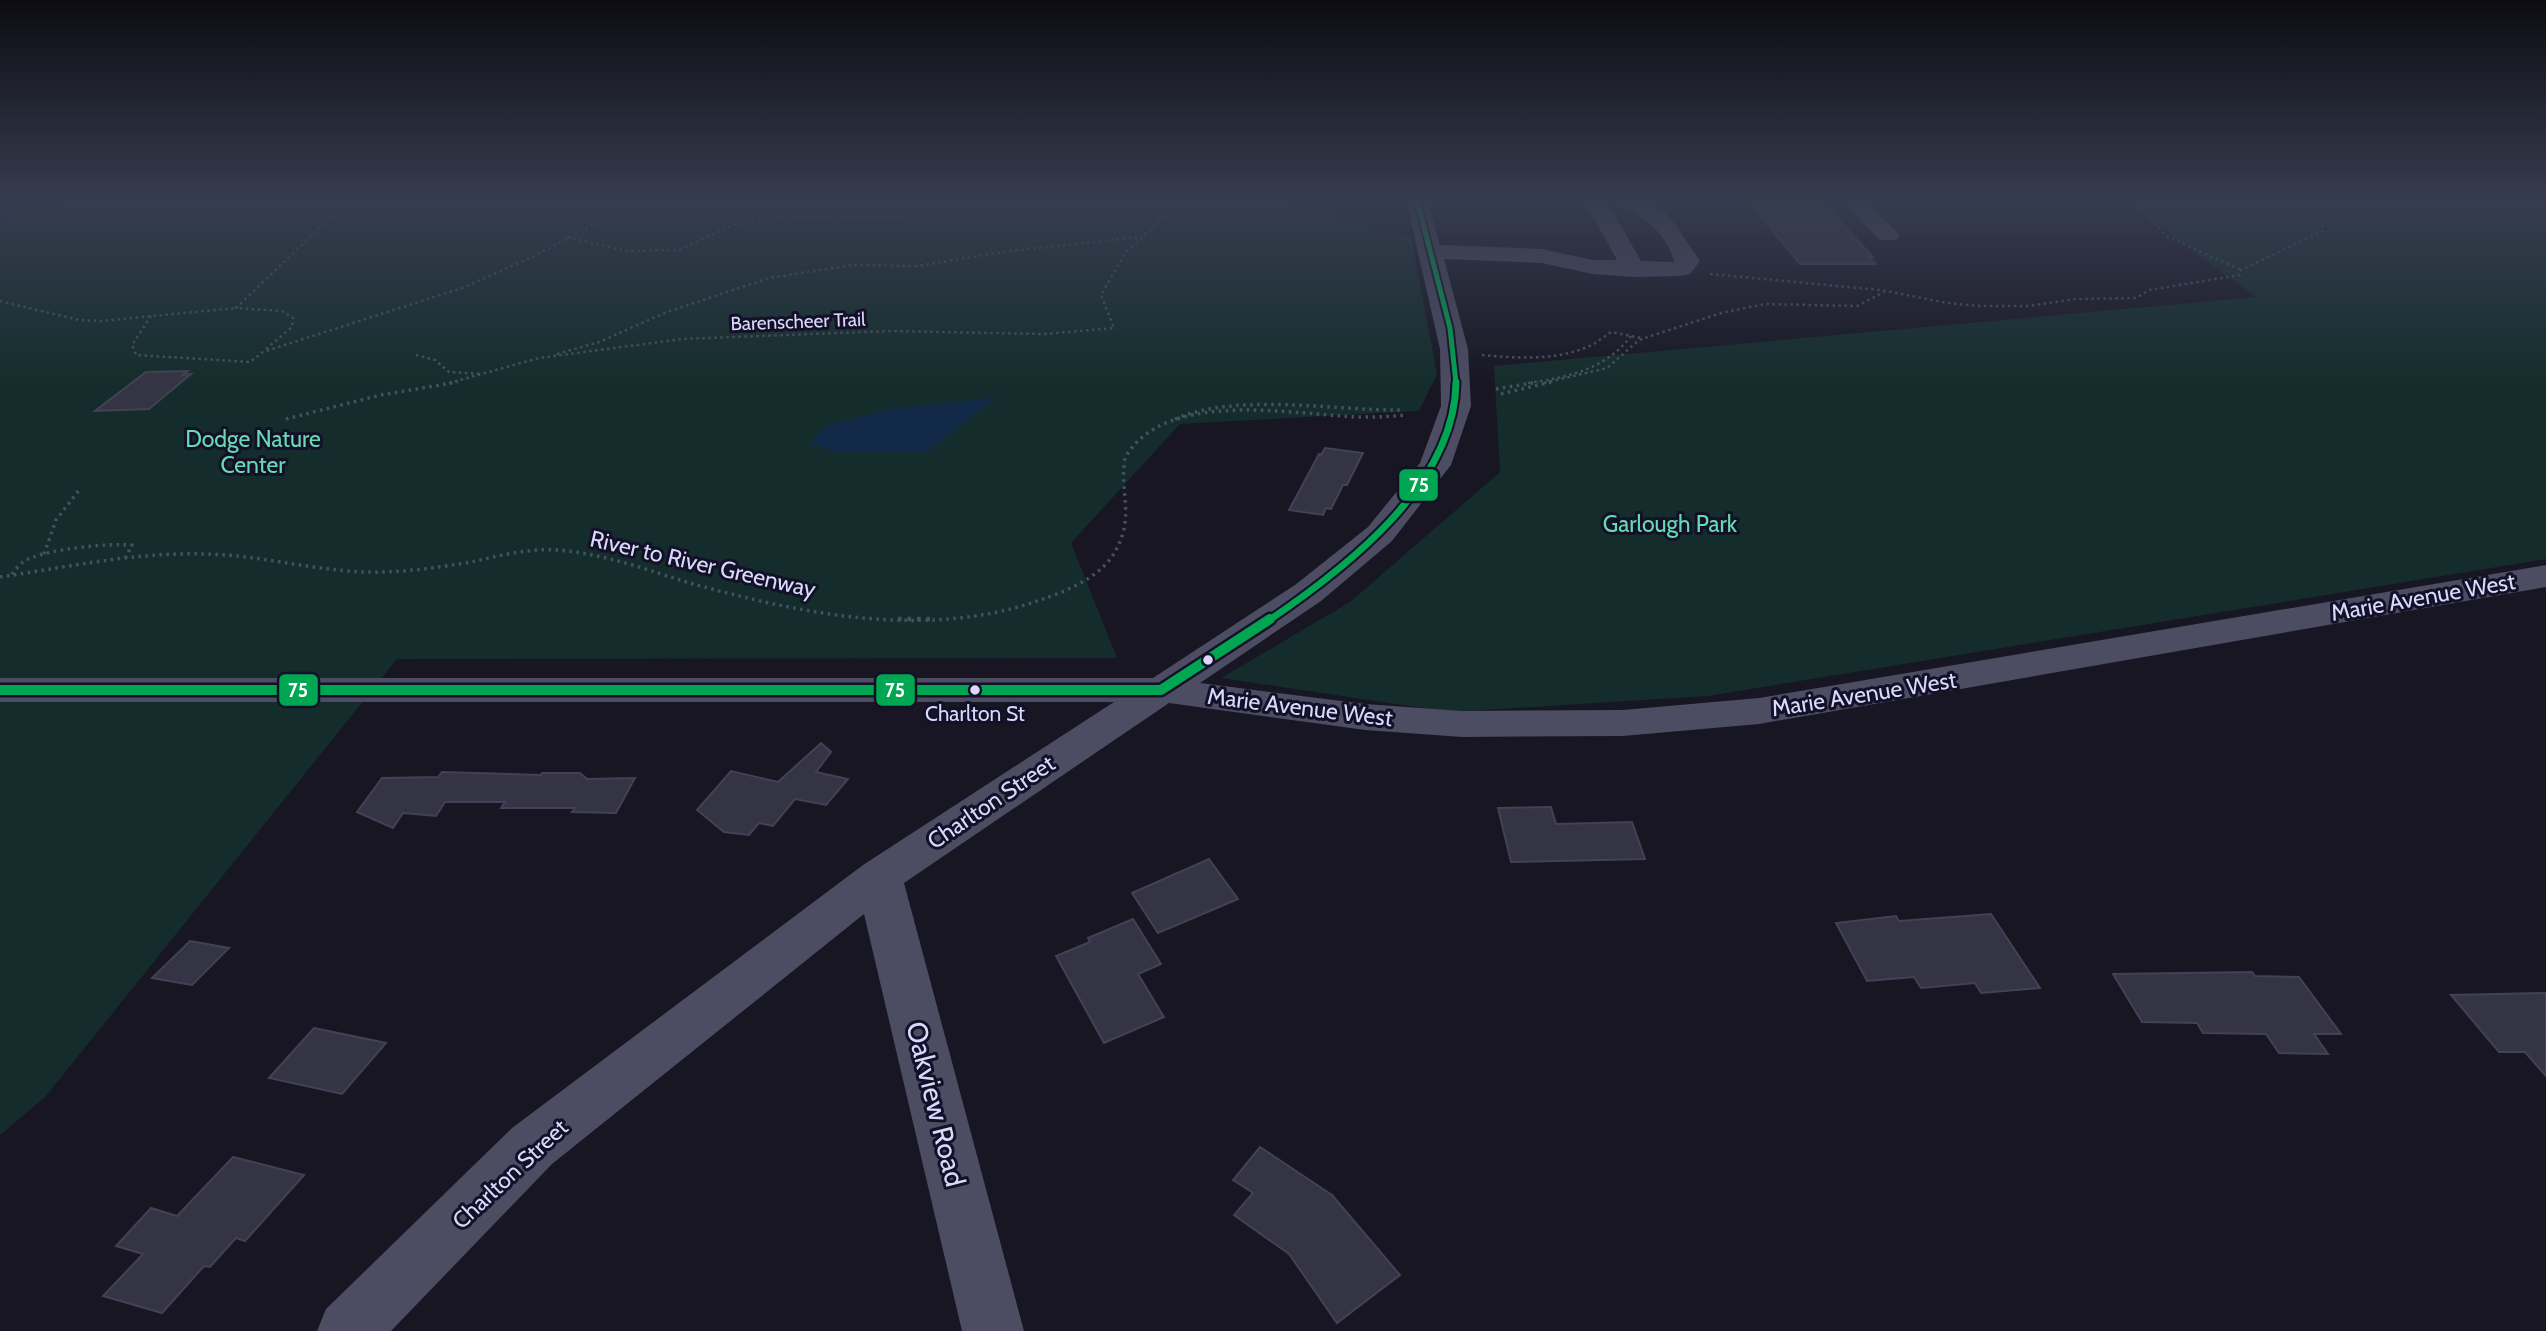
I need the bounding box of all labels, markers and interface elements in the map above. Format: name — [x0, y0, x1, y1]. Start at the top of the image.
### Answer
street label: Barenscheer Trail — [730, 308, 866, 335]
park label: Dodge Nature Center — [185, 425, 321, 479]
line badge: 75 — [1398, 468, 1439, 502]
text: 75 — [1409, 474, 1429, 497]
park label: Garlough Park — [1603, 510, 1738, 538]
street label: River to River Greenway — [588, 524, 819, 604]
street label: Marie Avenue West — [2329, 567, 2518, 627]
unlabelled marker — [1201, 653, 1215, 667]
street label: Marie Avenue West — [1770, 666, 1959, 722]
line badge: 75 — [278, 673, 319, 707]
line badge: 75 — [875, 673, 916, 707]
text: 75 — [288, 679, 308, 702]
text: 75 — [885, 679, 905, 702]
street label: Marie Avenue West — [1206, 682, 1395, 732]
marker: Charlton St — [968, 683, 982, 697]
place label: Charlton St — [925, 701, 1025, 726]
street label: Charlton Street — [922, 749, 1060, 855]
street label: Oakview Road — [899, 1018, 973, 1190]
street label: Charlton Street — [446, 1113, 574, 1235]

